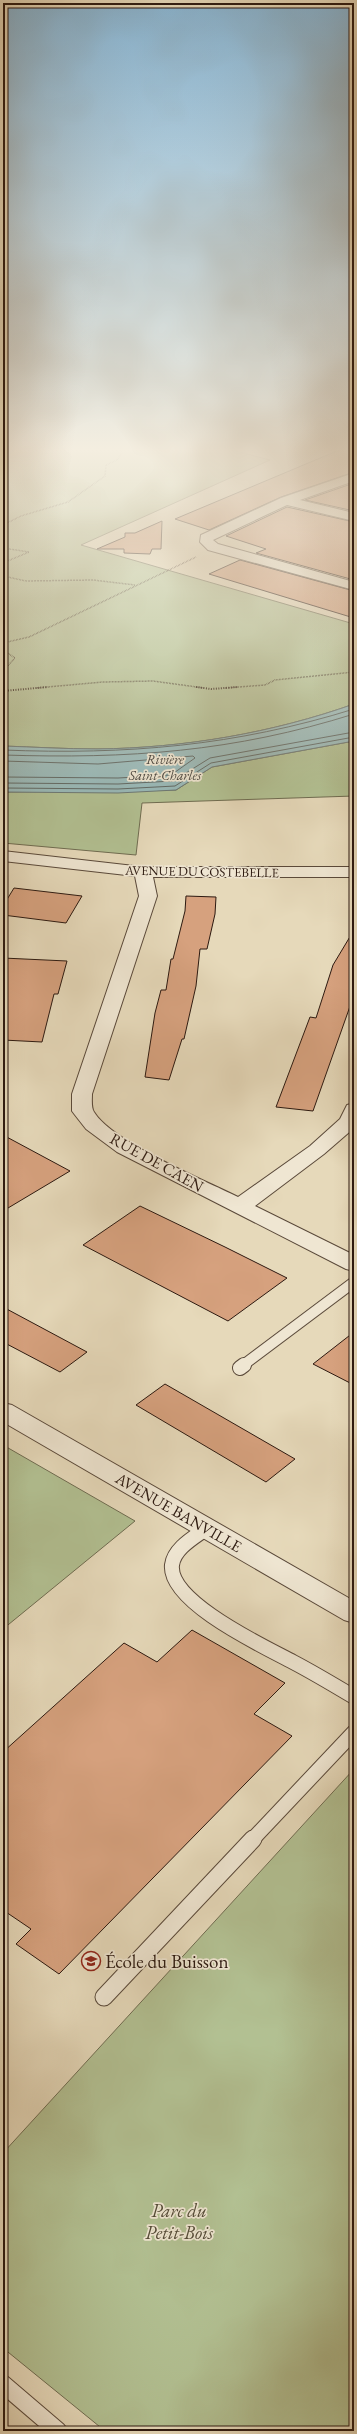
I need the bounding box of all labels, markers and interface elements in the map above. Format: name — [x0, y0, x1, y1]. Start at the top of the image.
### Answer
water label: Rivière Saint-Charles — [128, 750, 201, 784]
street label: AVENUE DU COSTEBELLE — [124, 862, 279, 881]
street label: RUE DE CAEN — [106, 1128, 208, 1197]
street label: AVENUE BANVILLE — [111, 1467, 246, 1557]
place label: École du Buisson — [105, 1949, 228, 1974]
school or university icon: École du Buisson — [80, 1950, 102, 1972]
park label: Parc du Petit-Bois — [145, 2198, 214, 2245]

